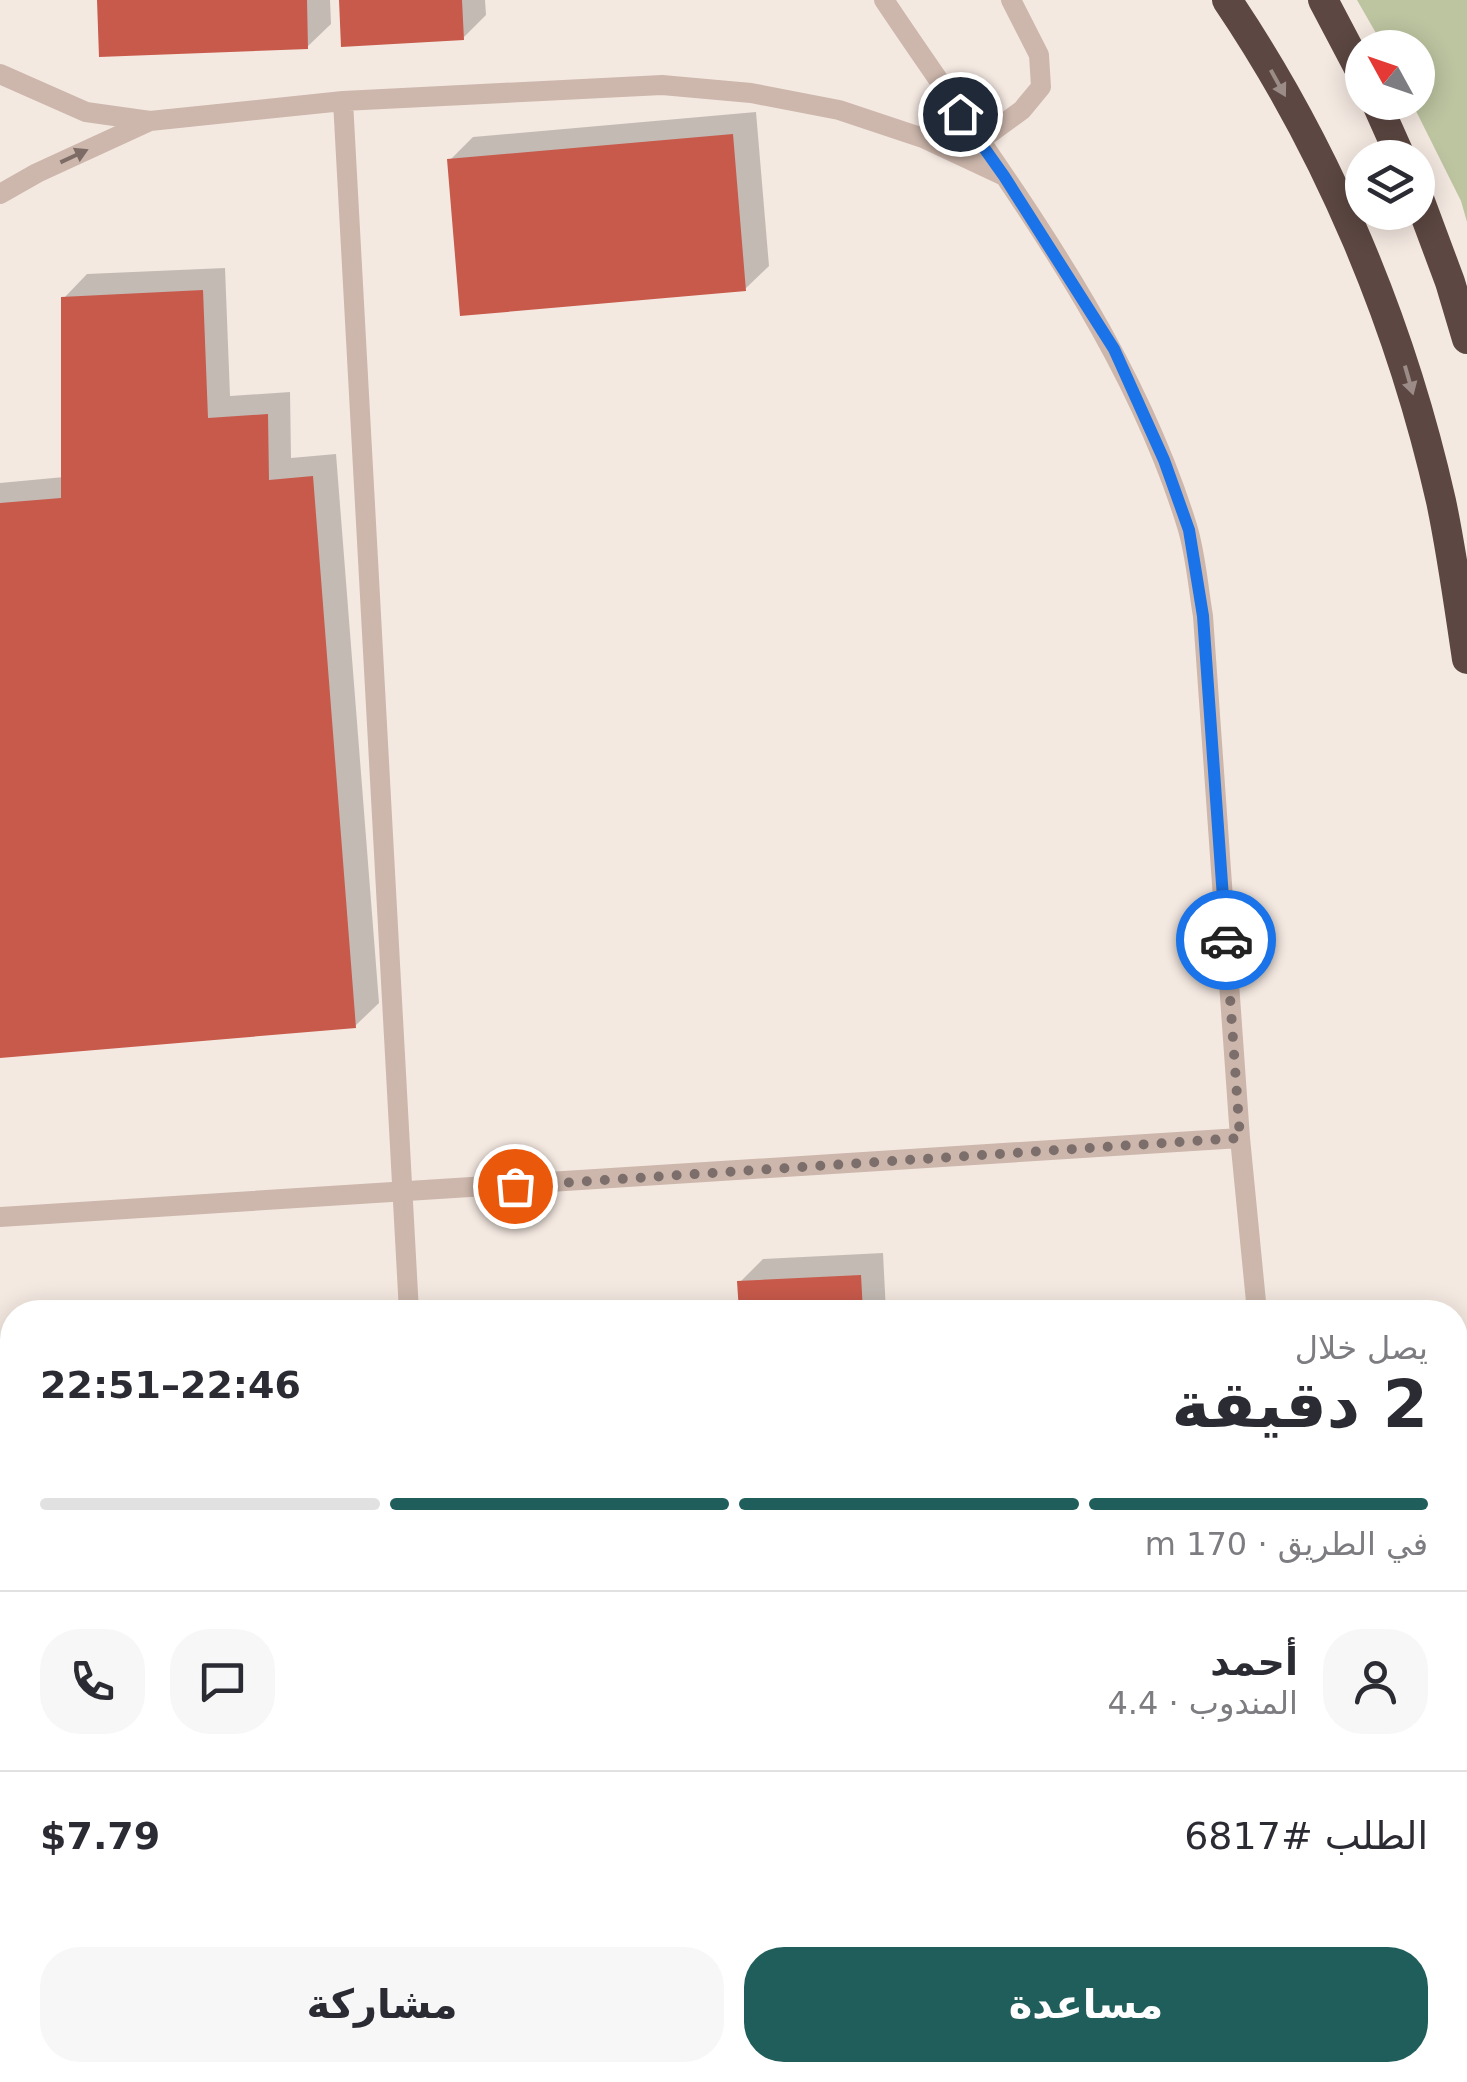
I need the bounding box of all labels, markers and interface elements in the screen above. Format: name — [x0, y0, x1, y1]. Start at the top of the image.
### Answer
north arrow — [1345, 30, 1435, 120]
map controls — [1345, 30, 1435, 230]
one-way arrow — [1268, 69, 1286, 97]
pin — [918, 72, 1003, 157]
icon: home — [933, 87, 988, 142]
button: layers — [1345, 140, 1435, 230]
one-way arrow — [60, 147, 89, 164]
one-way arrow — [1401, 365, 1417, 396]
courier — [1176, 890, 1276, 990]
icon: car — [1199, 913, 1254, 968]
pin — [473, 1144, 558, 1229]
icon: bag — [488, 1159, 543, 1214]
text: يصل خلال — [1295, 1329, 1428, 1367]
text: 22:46–22:51 — [40, 1363, 301, 1407]
text: 2 دقيقة — [1171, 1367, 1428, 1442]
text: في الطريق · 170 m — [1145, 1525, 1428, 1563]
button: phone — [40, 1629, 145, 1734]
button: chat — [170, 1629, 275, 1734]
button: person — [1323, 1629, 1428, 1734]
text: أحمد — [1210, 1640, 1298, 1684]
text: المندوب · 4.4 — [1107, 1684, 1298, 1722]
text: $7.79 — [40, 1814, 160, 1858]
text: الطلب #6817 — [1184, 1814, 1428, 1858]
button: مشاركة — [40, 1947, 724, 2062]
button: مساعدة — [744, 1947, 1428, 2062]

